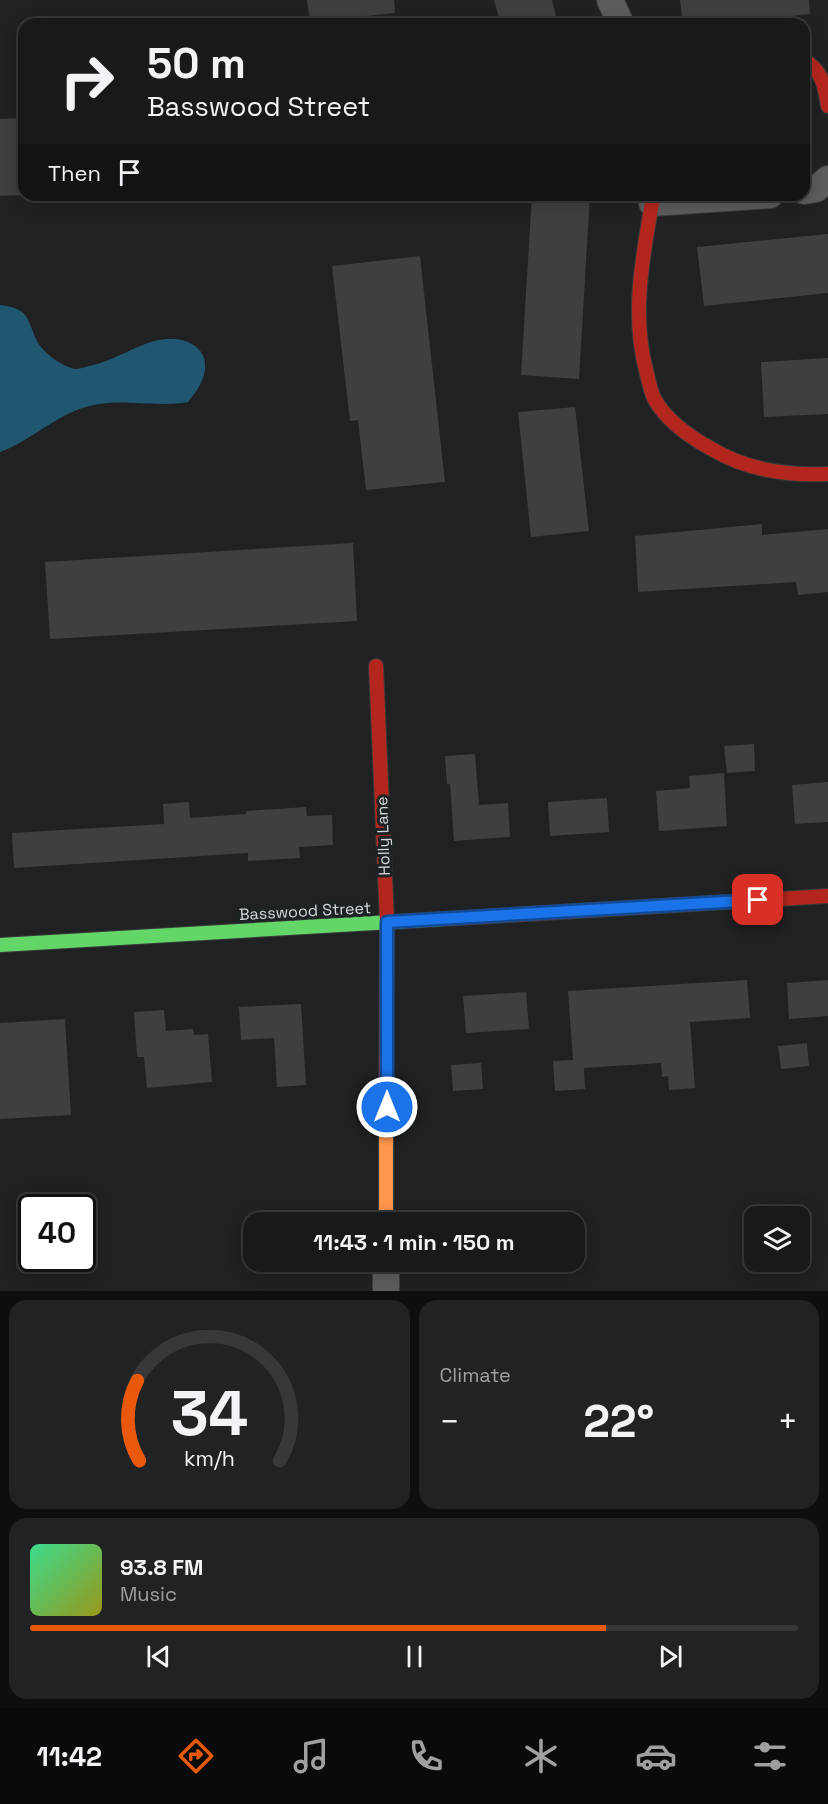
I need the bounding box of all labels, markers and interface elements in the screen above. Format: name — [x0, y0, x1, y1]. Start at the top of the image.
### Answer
text: 50 m — [147, 37, 246, 90]
icon: right — [48, 42, 126, 120]
text: Basswood Street — [147, 89, 370, 124]
icon: arrive — [113, 156, 146, 189]
text: Then — [48, 159, 101, 187]
street label: Holly Lane — [371, 796, 395, 876]
pin — [732, 874, 783, 925]
icon: arrive — [741, 883, 774, 916]
street label: Basswood Street — [238, 897, 372, 925]
position arrow — [355, 1075, 419, 1139]
speed limit sign: 40 — [18, 1194, 96, 1272]
map controls — [744, 1206, 810, 1272]
button: layers — [744, 1206, 810, 1272]
text: 11:43 · 1 min · 150 m — [313, 1228, 515, 1256]
text: Climate — [440, 1362, 511, 1388]
text: 34 — [170, 1374, 248, 1453]
text: 22° — [583, 1393, 654, 1450]
text: − — [440, 1401, 460, 1443]
text: + — [778, 1401, 798, 1443]
text: km/h — [184, 1446, 235, 1473]
text: 93.8 FM — [120, 1553, 203, 1581]
text: Music — [120, 1581, 177, 1607]
icon: previous — [142, 1640, 175, 1673]
icon: pause — [398, 1640, 431, 1673]
icon: next — [654, 1640, 687, 1673]
icon: directions — [175, 1735, 217, 1777]
icon: music — [290, 1735, 332, 1777]
icon: phone — [405, 1735, 447, 1777]
icon: climate — [520, 1735, 562, 1777]
icon: car — [635, 1735, 677, 1777]
icon: filters — [749, 1735, 791, 1777]
text: 11:42 — [36, 1739, 102, 1774]

